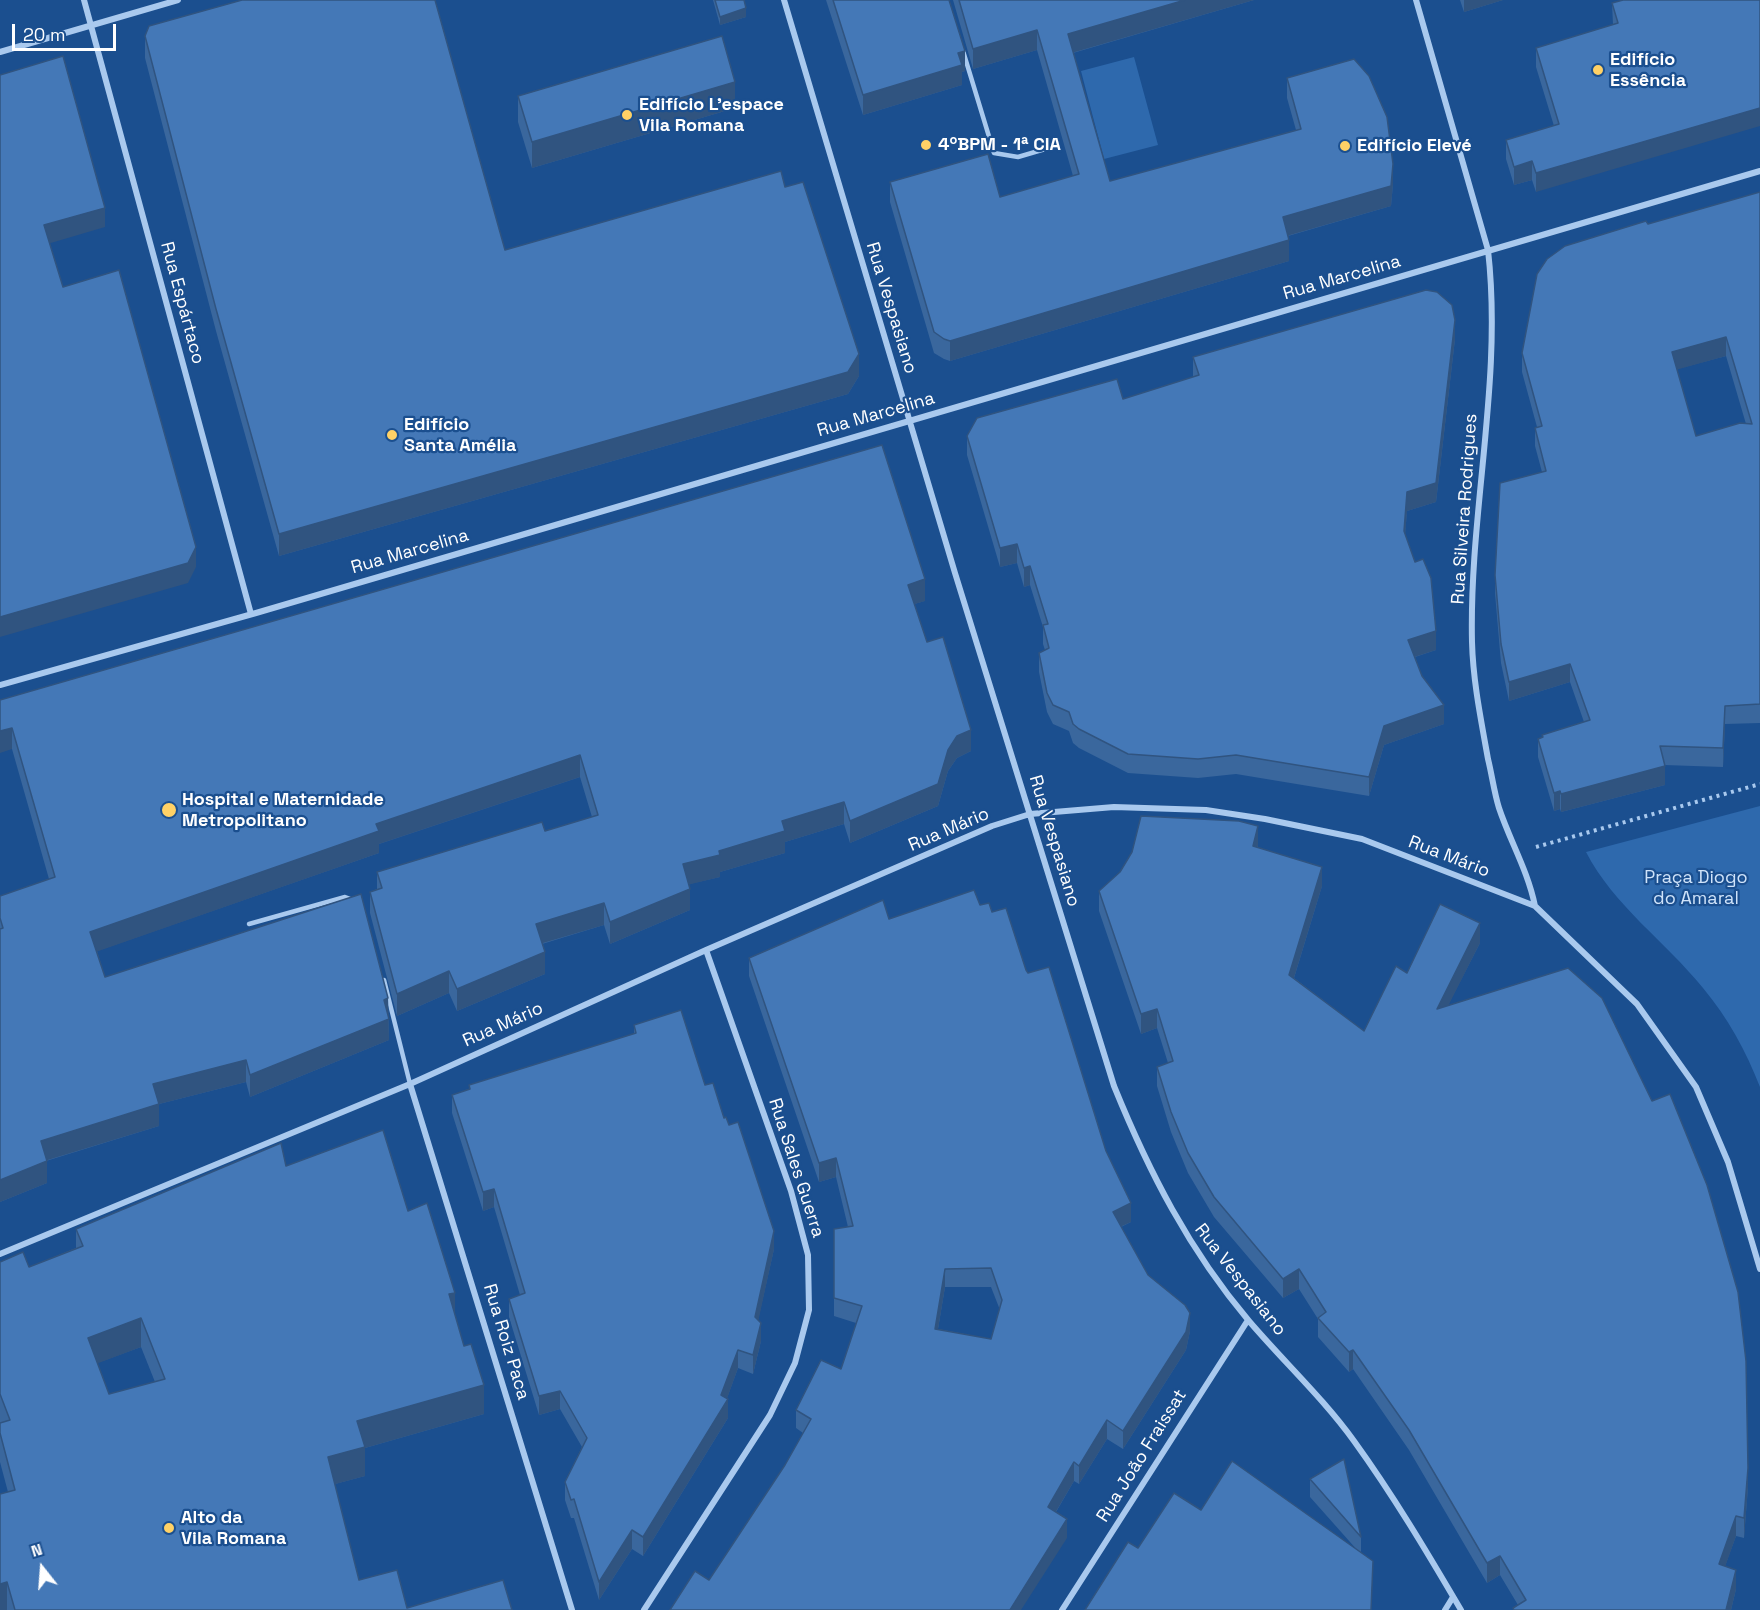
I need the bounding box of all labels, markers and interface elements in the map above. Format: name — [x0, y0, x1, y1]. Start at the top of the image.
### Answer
scale bar — [15, 12, 118, 50]
text: 20 m — [23, 23, 66, 46]
place label: Edifício Essência — [1610, 49, 1686, 92]
marker: Edifício Essência — [1591, 63, 1605, 77]
place label: Edifício L'espace Vila Romana — [639, 94, 784, 136]
marker: Edifício L'espace Vila Romana — [620, 108, 634, 122]
place label: 4ºBPM - 1ª CIA — [938, 134, 1061, 156]
place label: Edifício Elevé — [1357, 135, 1472, 157]
marker: 4ºBPM - 1ª CIA — [919, 138, 933, 152]
marker: Edifício Elevé — [1338, 139, 1352, 153]
street label: Rua Espártaco — [155, 239, 209, 367]
street label: Rua Vespasiano — [861, 240, 921, 376]
street label: Rua Marcelina — [1281, 251, 1403, 305]
street label: Rua Marcelina — [815, 388, 937, 442]
street label: Rua Silveira Rodrigues — [1448, 413, 1482, 605]
place label: Edifício Santa Amélia — [404, 414, 516, 456]
marker: Edifício Santa Amélia — [385, 428, 399, 442]
street label: Rua Marcelina — [349, 525, 471, 579]
street label: Rua Vespasiano — [1024, 773, 1084, 909]
place label: Hospital e Maternidade Metropolitano — [182, 789, 384, 832]
marker: Hospital e Maternidade Metropolitano — [160, 801, 178, 819]
street label: Rua Mário — [905, 803, 993, 857]
street label: Rua Mário — [1405, 832, 1493, 882]
park label: Praça Diogo do Amaral — [1644, 867, 1748, 910]
street label: Rua Mário — [460, 998, 546, 1052]
street label: Rua Sales Guerra — [763, 1096, 829, 1240]
street label: Rua Vespasiano — [1190, 1220, 1290, 1340]
street label: Rua Roiz Paca — [478, 1281, 534, 1403]
street label: Rua João Fraissat — [1092, 1386, 1192, 1526]
place label: Alto da Vila Romana — [181, 1507, 286, 1550]
marker: Alto da Vila Romana — [162, 1521, 176, 1535]
north arrow — [12, 1538, 72, 1598]
text: N — [28, 1539, 45, 1562]

